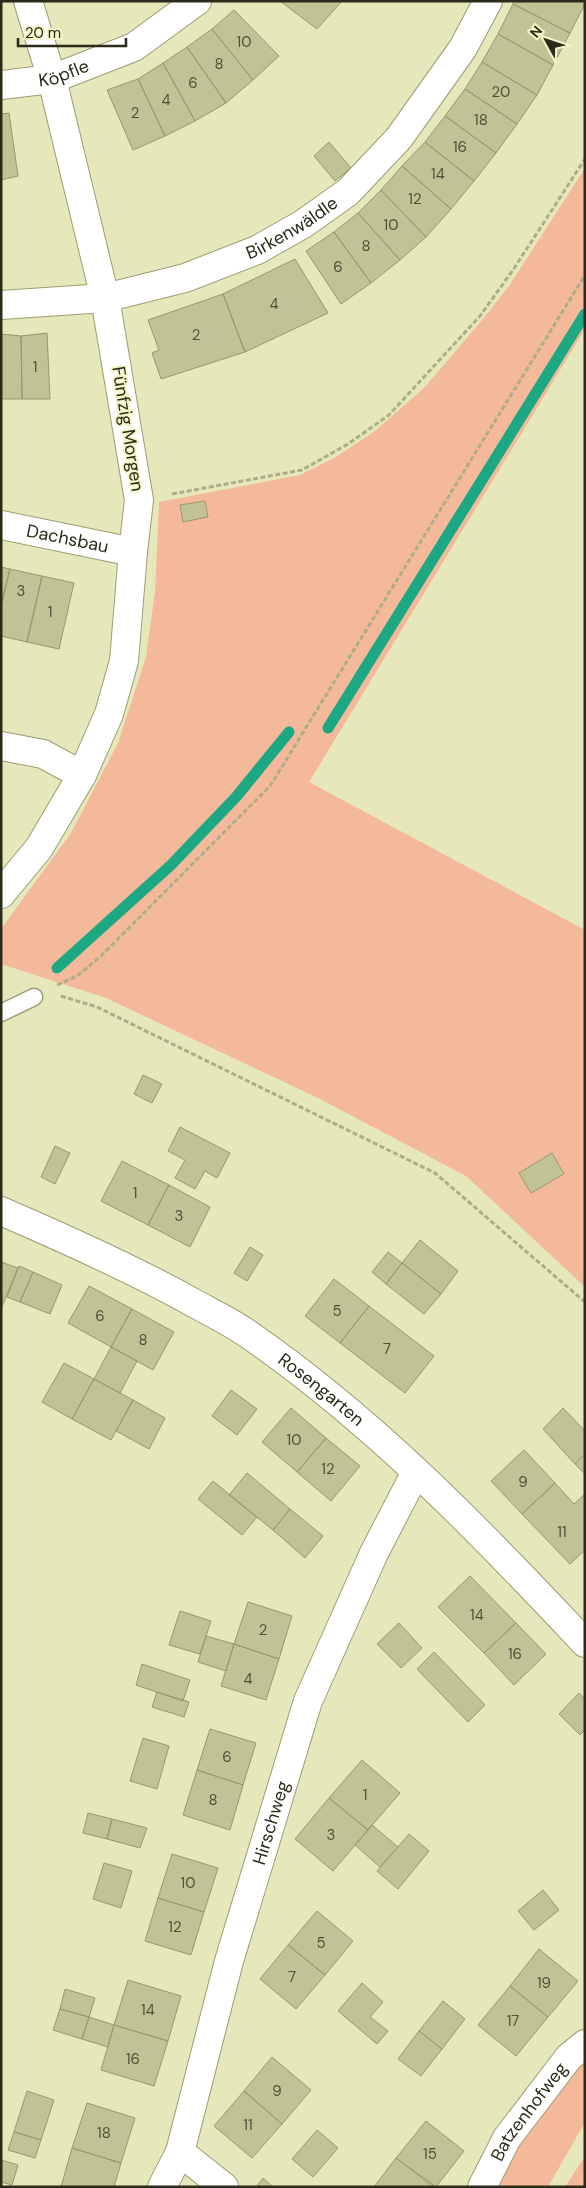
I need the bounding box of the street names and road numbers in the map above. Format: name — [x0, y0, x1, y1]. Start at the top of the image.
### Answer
street label: Köpfle — [37, 54, 92, 92]
street label: Birkenwäldle — [243, 191, 343, 265]
street label: Fünfzig Morgen — [106, 365, 150, 493]
street label: Dachsbau — [24, 519, 111, 559]
street label: Rosengarten — [273, 1347, 369, 1431]
street label: Hirschweg — [247, 1778, 295, 1868]
street label: Batzenhofweg — [485, 2057, 573, 2165]

